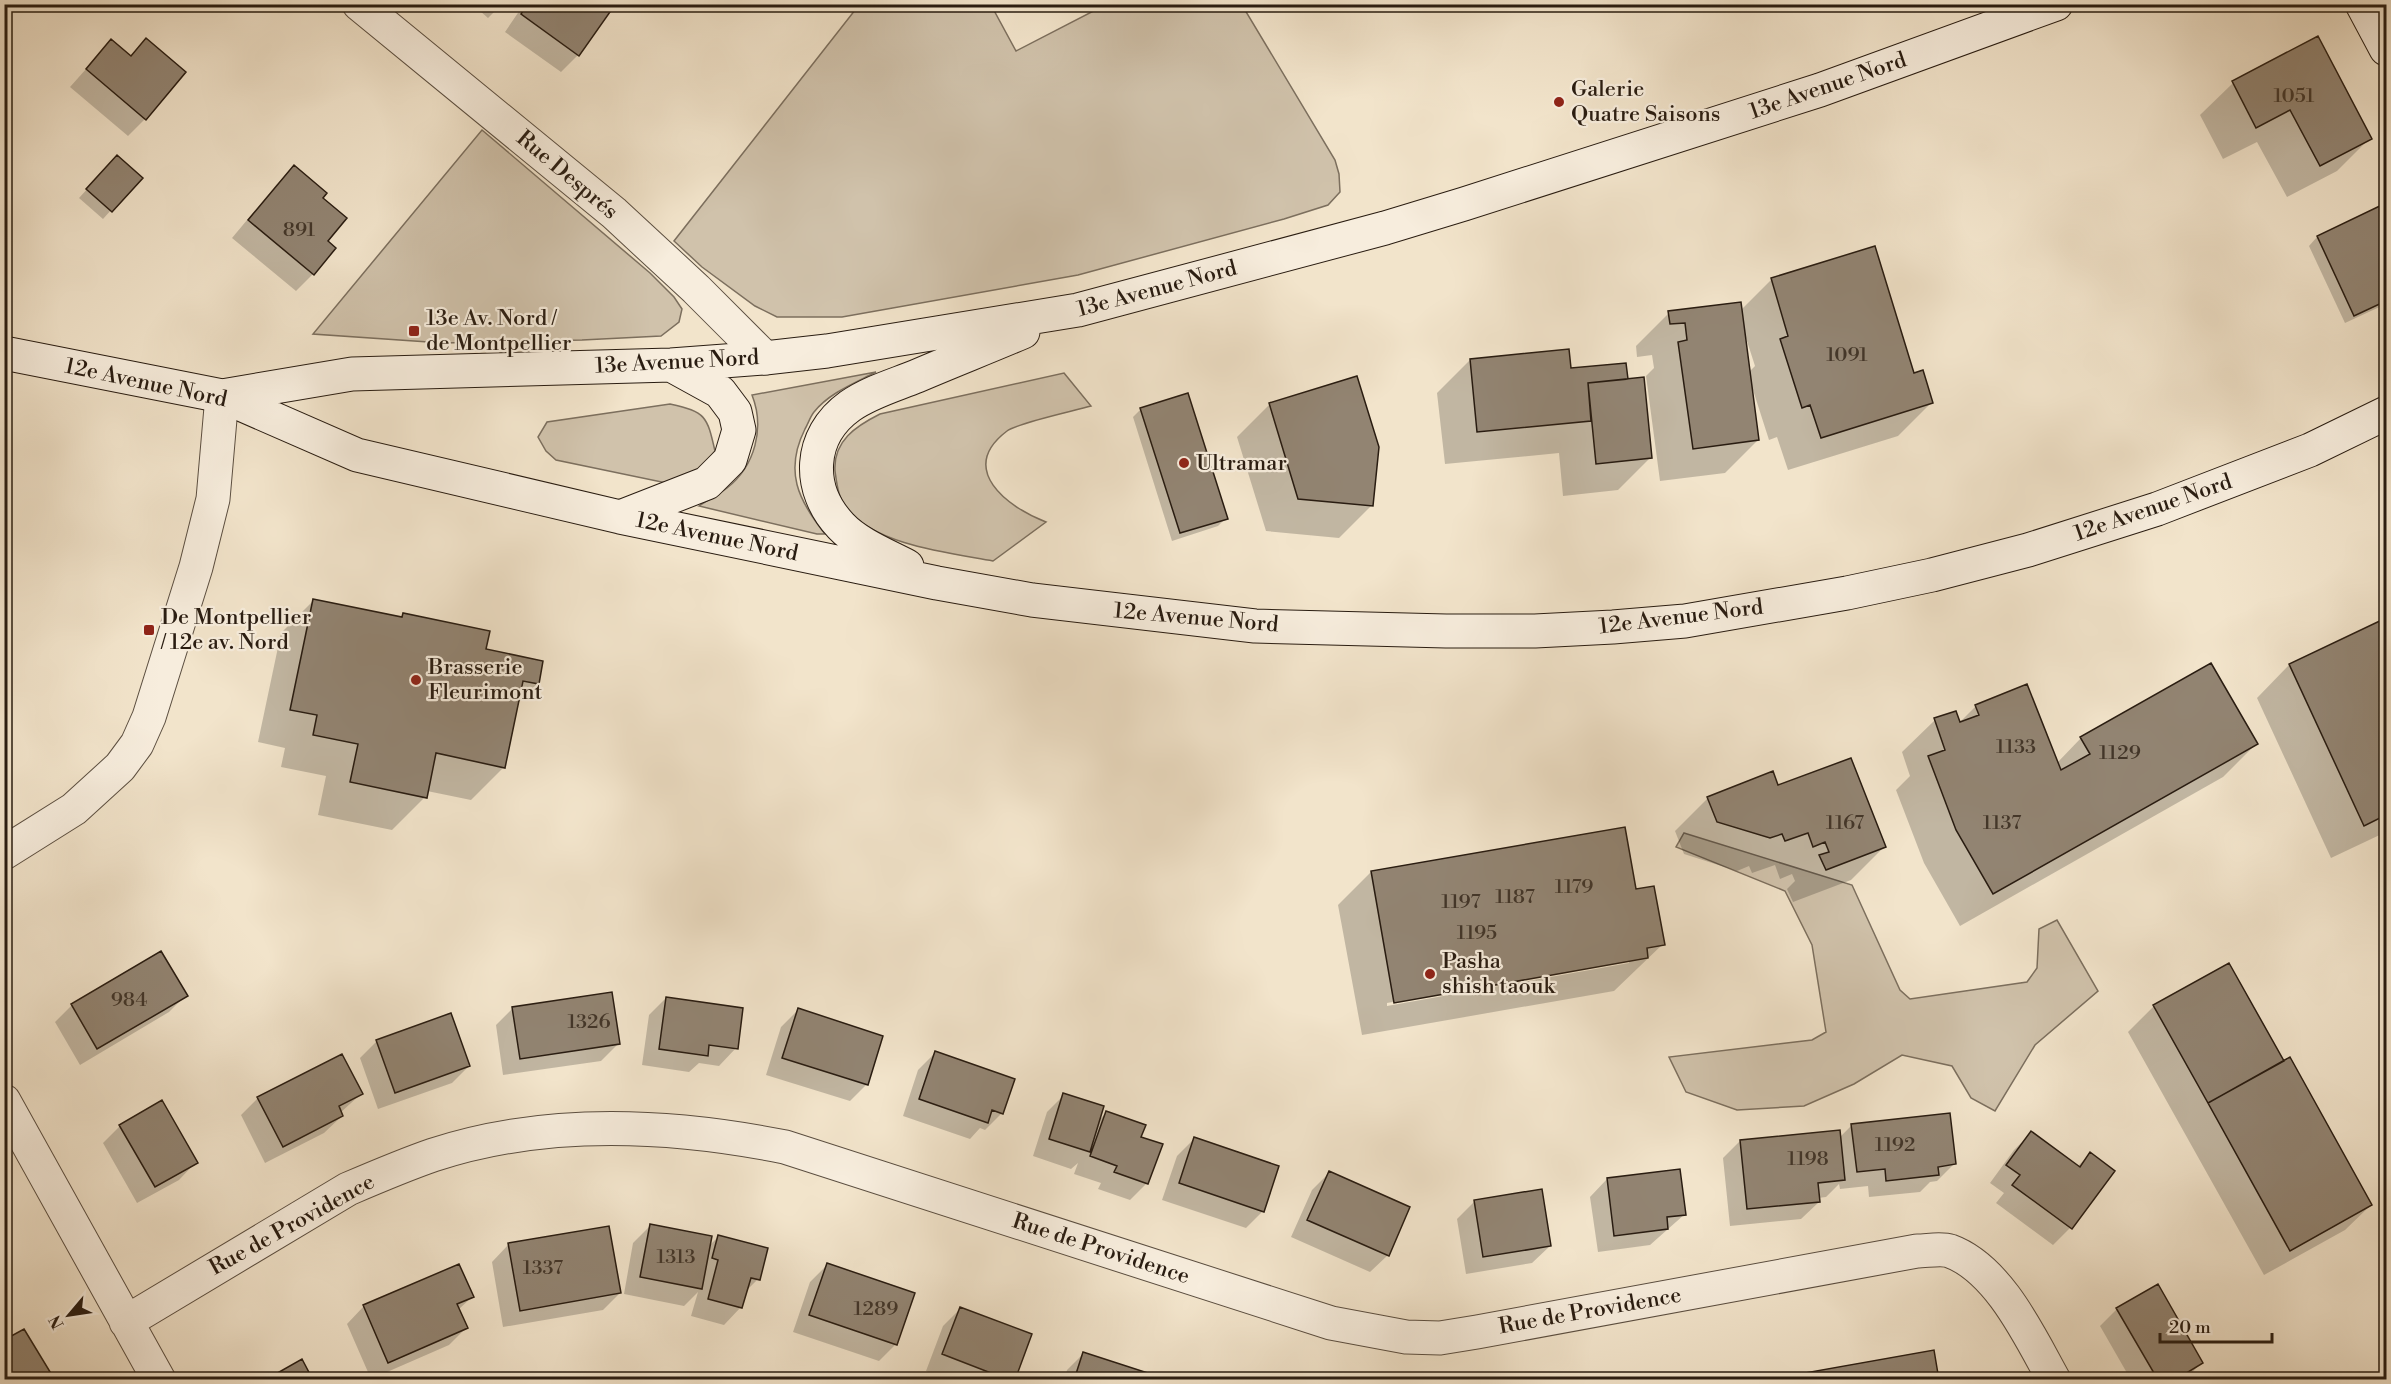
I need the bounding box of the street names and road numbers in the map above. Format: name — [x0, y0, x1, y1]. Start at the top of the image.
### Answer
street label: 13e Avenue Nord — [1746, 46, 1911, 126]
street label: Rue Després — [511, 125, 623, 225]
street label: 13e Avenue Nord — [1074, 255, 1240, 323]
street label: 13e Avenue Nord — [594, 344, 760, 380]
street label: 12e Avenue Nord — [62, 353, 230, 414]
street label: 12e Avenue Nord — [2070, 468, 2236, 548]
street label: 12e Avenue Nord — [633, 507, 801, 568]
street label: 12e Avenue Nord — [1597, 593, 1765, 640]
street label: 12e Avenue Nord — [1112, 597, 1280, 639]
street label: Rue de Providence — [205, 1168, 379, 1282]
street label: Rue de Providence — [1009, 1208, 1193, 1290]
street label: Rue de Providence — [1497, 1282, 1683, 1340]

